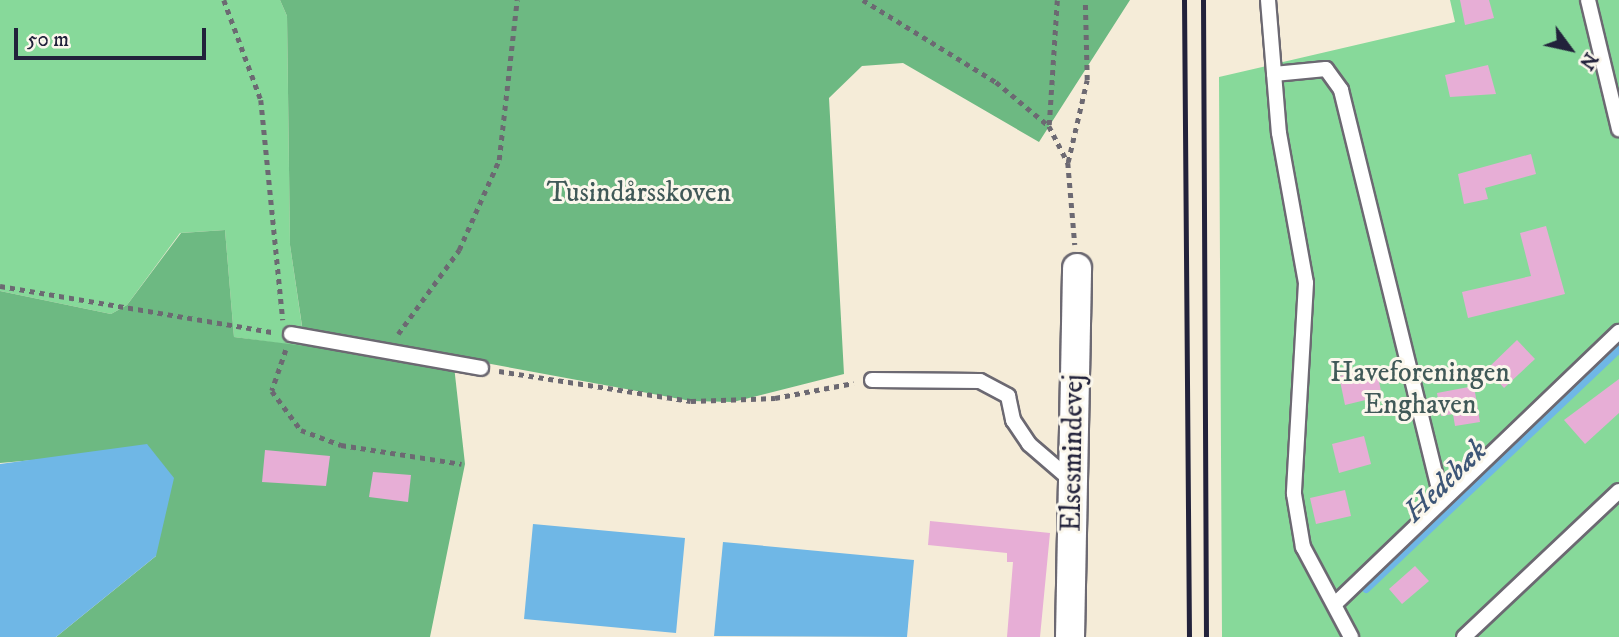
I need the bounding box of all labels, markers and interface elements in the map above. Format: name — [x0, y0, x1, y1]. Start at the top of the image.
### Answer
scale bar — [18, 14, 210, 58]
north arrow — [1535, 14, 1605, 84]
text: 50 m — [27, 27, 69, 53]
text: N — [1574, 48, 1602, 74]
park label: Tusindårsskoven — [547, 176, 731, 210]
park label: Haveforeningen Enghaven — [1330, 356, 1510, 422]
street label: Elsesmindevej — [1055, 374, 1091, 532]
water label: Hedebæk — [1397, 433, 1495, 531]

